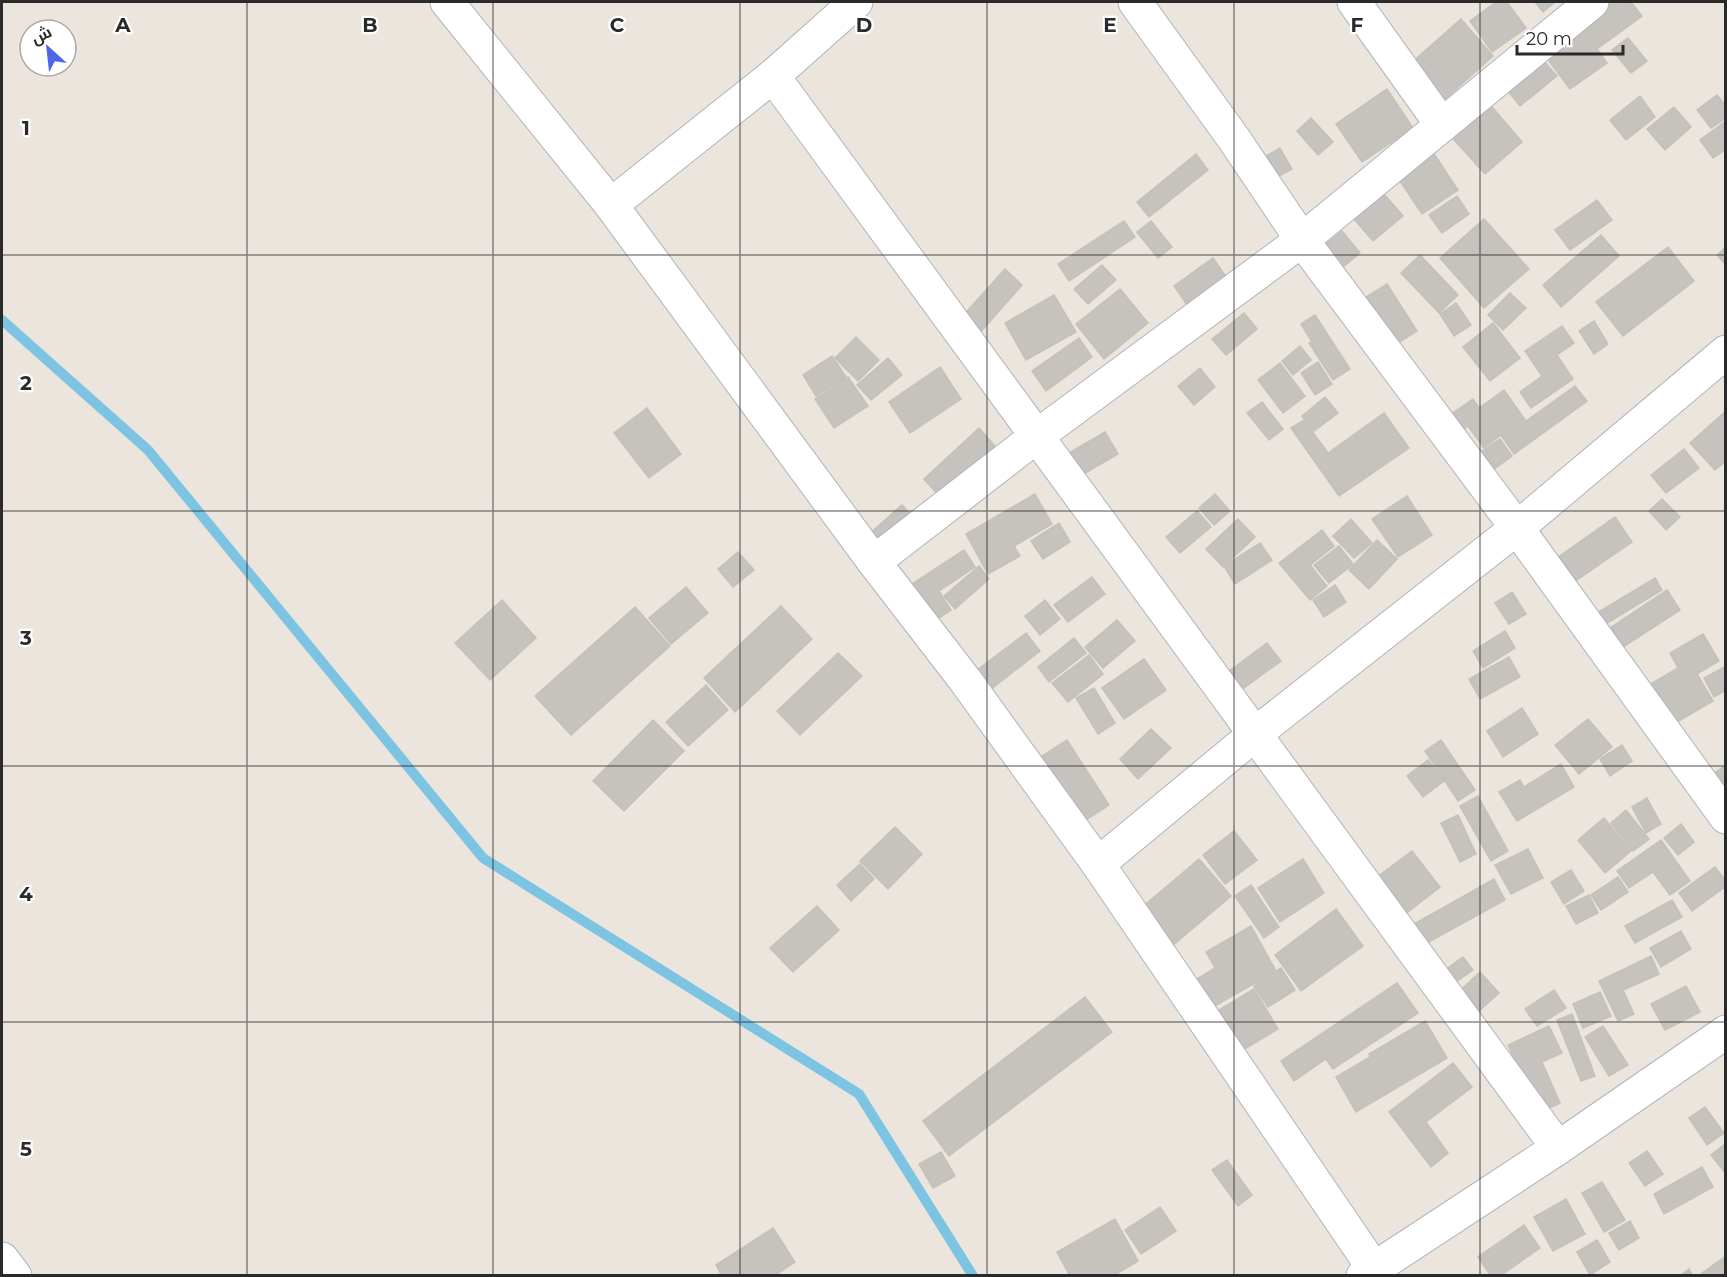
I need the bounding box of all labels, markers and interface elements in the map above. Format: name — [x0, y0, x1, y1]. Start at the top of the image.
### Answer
text: A — [114, 13, 131, 37]
text: B — [362, 13, 378, 37]
text: C — [610, 13, 625, 37]
text: D — [856, 13, 872, 37]
text: E — [1103, 13, 1117, 37]
text: F — [1351, 13, 1364, 37]
north arrow — [18, 18, 78, 78]
scale bar — [1517, 18, 1624, 56]
text: ش — [28, 22, 55, 48]
text: 20 m — [1526, 28, 1572, 50]
text: 1 — [22, 116, 30, 140]
text: 2 — [20, 371, 32, 395]
text: 3 — [19, 626, 32, 650]
text: 4 — [19, 882, 33, 906]
text: 5 — [20, 1137, 32, 1161]

